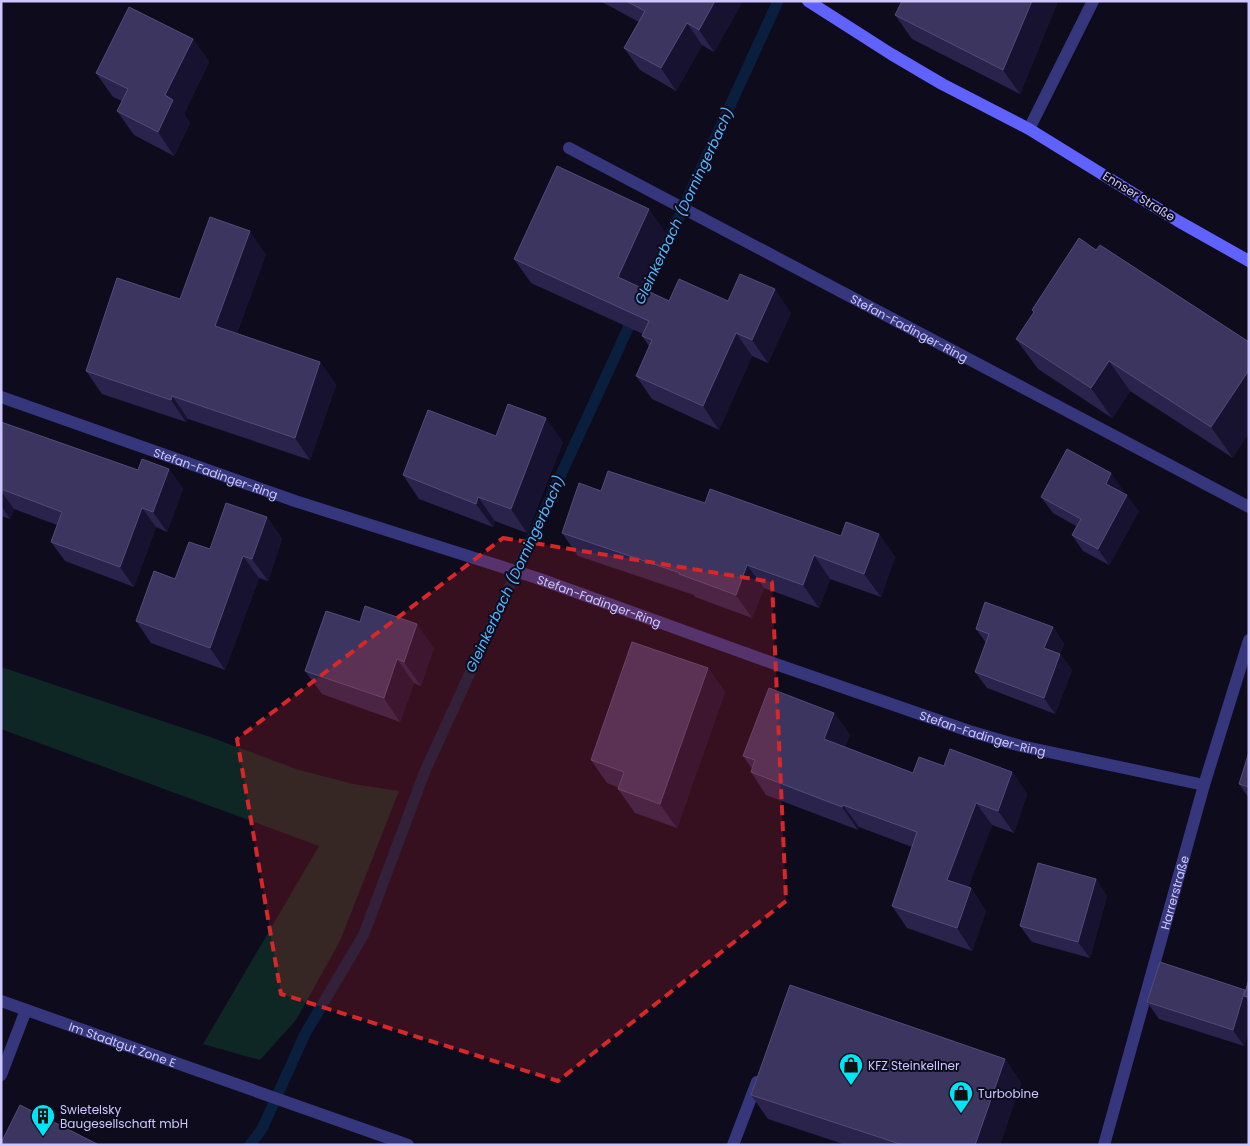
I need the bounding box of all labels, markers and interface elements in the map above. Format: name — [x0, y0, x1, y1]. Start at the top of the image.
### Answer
water label: Gleinkerbach (Dorningerbach) — [630, 104, 738, 308]
street label: Ennser Straße — [1100, 167, 1178, 225]
street label: Stefan-Fadinger-Ring — [848, 290, 971, 366]
street label: Stefan-Fadinger-Ring — [151, 443, 281, 503]
water label: Gleinkerbach (Dorningerbach) — [461, 472, 569, 676]
street label: Stefan-Fadinger-Ring — [535, 570, 664, 631]
street label: Stefan-Fadinger-Ring — [917, 706, 1047, 760]
street label: Harrerstraße — [1156, 854, 1193, 932]
street label: Im Stadtgut Zone E — [67, 1017, 179, 1071]
shop icon: KFZ Steinkellner — [838, 1052, 864, 1086]
place label: KFZ Steinkellner — [868, 1057, 960, 1074]
shop icon: Turbobine — [948, 1080, 974, 1114]
place label: Turbobine — [978, 1085, 1039, 1102]
place label: Swietelsky Baugesellschaft mbH — [60, 1101, 188, 1132]
building icon: Swietelsky Baugesellschaft mbH — [30, 1103, 56, 1137]

